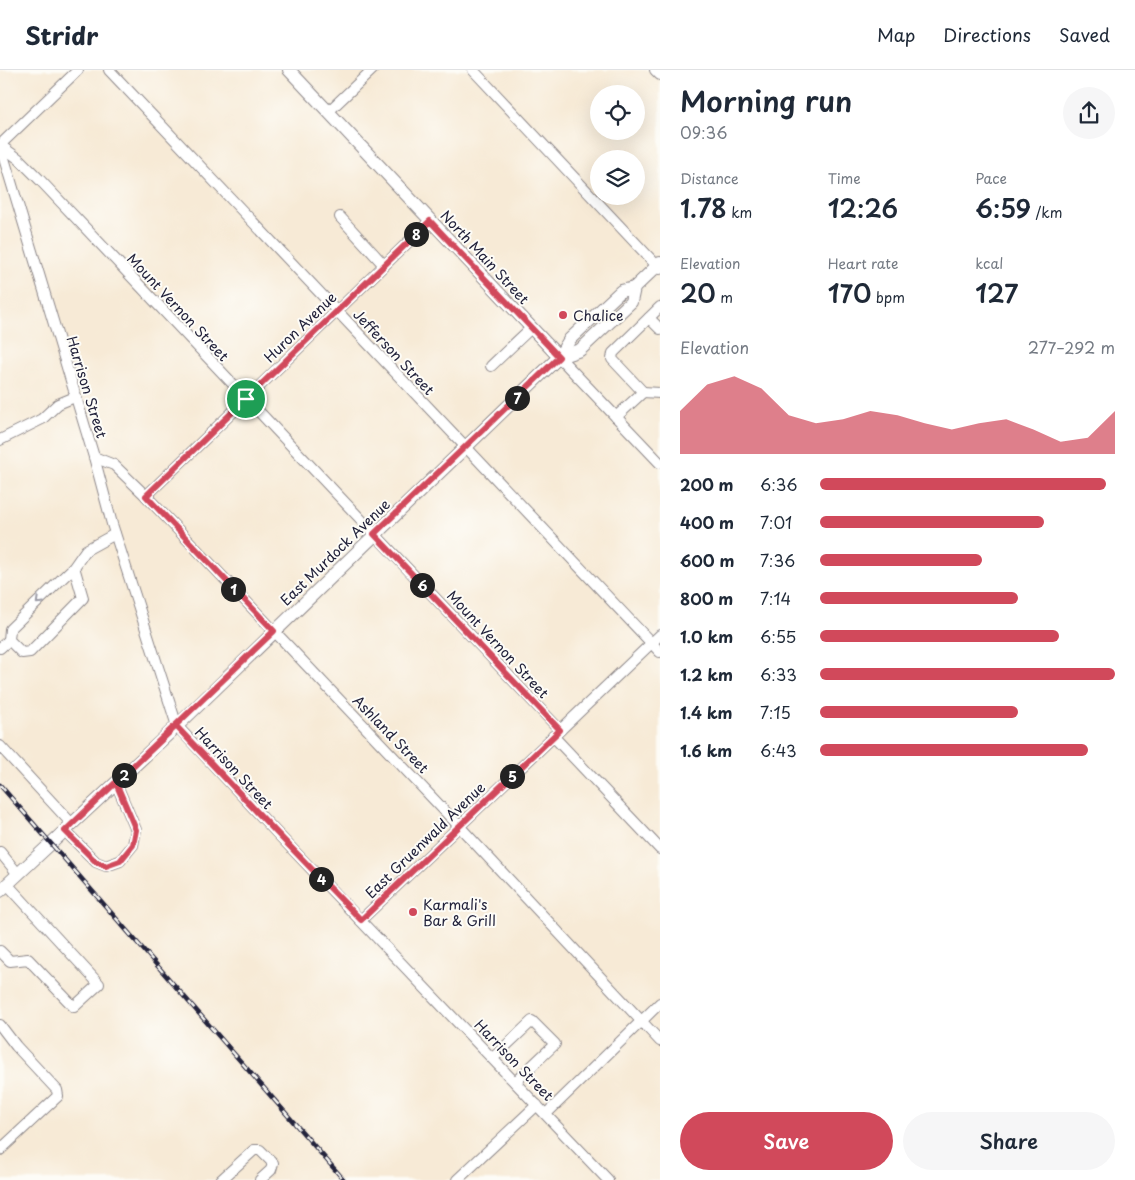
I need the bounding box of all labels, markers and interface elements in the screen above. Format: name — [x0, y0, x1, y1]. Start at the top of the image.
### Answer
text: Stridr — [25, 17, 98, 53]
text: Map — [877, 21, 915, 48]
text: Directions — [943, 21, 1031, 48]
text: Saved — [1059, 21, 1110, 48]
text: Morning run — [680, 79, 852, 122]
map controls — [590, 85, 645, 205]
button: locate — [590, 85, 645, 140]
button: share — [1063, 87, 1115, 139]
text: 09:36 — [680, 120, 727, 144]
button: layers — [590, 150, 645, 205]
text: Distance — [680, 168, 739, 189]
text: Time — [828, 168, 861, 189]
text: Pace — [975, 168, 1007, 189]
text: 1.78 — [680, 189, 727, 227]
text: 12:26 — [828, 189, 898, 227]
text: 6:59 — [975, 189, 1031, 227]
text: km — [727, 202, 752, 223]
text: /km — [1031, 202, 1062, 223]
street label: North Main Street — [436, 205, 534, 309]
pin: 8 — [404, 222, 428, 246]
text: 8 — [412, 224, 421, 245]
street label: Mount Vernon Street — [122, 248, 234, 366]
text: Elevation — [680, 253, 740, 274]
text: Heart rate — [828, 253, 898, 274]
text: kcal — [975, 253, 1003, 274]
text: 20 — [680, 274, 716, 312]
text: 170 — [828, 274, 871, 312]
text: 127 — [975, 274, 1018, 312]
street label: Huron Avenue — [259, 287, 341, 367]
text: m — [716, 287, 733, 308]
text: bpm — [871, 287, 905, 308]
street label: Jefferson Street — [349, 304, 440, 400]
place label: Chalice — [573, 305, 623, 326]
marker: Chalice — [557, 309, 569, 321]
street label: Harrison Street — [61, 333, 113, 441]
text: Elevation — [680, 335, 749, 359]
text: 277–292 m — [1028, 335, 1115, 359]
pin — [225, 378, 267, 420]
icon: arrive — [232, 385, 260, 413]
pin: 7 — [504, 386, 530, 410]
text: 7 — [513, 388, 522, 409]
text: 200 m — [680, 472, 734, 496]
text: 6:36 — [760, 472, 798, 496]
street label: East Murdock Avenue — [275, 494, 395, 610]
text: 400 m — [680, 510, 734, 534]
text: 7:01 — [760, 510, 792, 534]
text: 600 m — [680, 548, 734, 572]
text: 7:36 — [760, 548, 795, 572]
pin: 6 — [410, 572, 434, 598]
text: 6 — [418, 575, 427, 596]
pin: 1 — [220, 576, 246, 602]
text: 1 — [230, 579, 237, 600]
street label: Mount Vernon Street — [442, 585, 554, 703]
text: 800 m — [680, 586, 733, 610]
text: 7:14 — [760, 586, 791, 610]
one-way arrow — [36, 595, 45, 604]
text: 1.0 km — [680, 624, 733, 648]
text: 6:55 — [760, 624, 796, 648]
text: 1.2 km — [680, 662, 733, 686]
text: 6:33 — [760, 662, 797, 686]
street label: Ashland Street — [348, 690, 434, 778]
text: 1.4 km — [680, 700, 732, 724]
text: 7:15 — [760, 700, 791, 724]
street label: Harrison Street — [190, 722, 278, 814]
text: 1.6 km — [680, 738, 732, 762]
text: 6:43 — [760, 738, 797, 762]
pin: 2 — [112, 762, 136, 788]
pin: 5 — [500, 764, 524, 788]
text: 2 — [120, 765, 129, 786]
text: 5 — [508, 766, 517, 787]
street label: East Gruenwald Avenue — [360, 777, 490, 903]
pin: 4 — [308, 866, 334, 892]
text: 4 — [317, 869, 326, 890]
place label: Karmali's Bar & Grill — [423, 894, 496, 931]
marker: Karmali's Bar & Grill — [407, 906, 419, 918]
street label: Harrison Street — [470, 1015, 559, 1106]
button: Save — [680, 1112, 893, 1170]
button: Share — [903, 1112, 1115, 1170]

